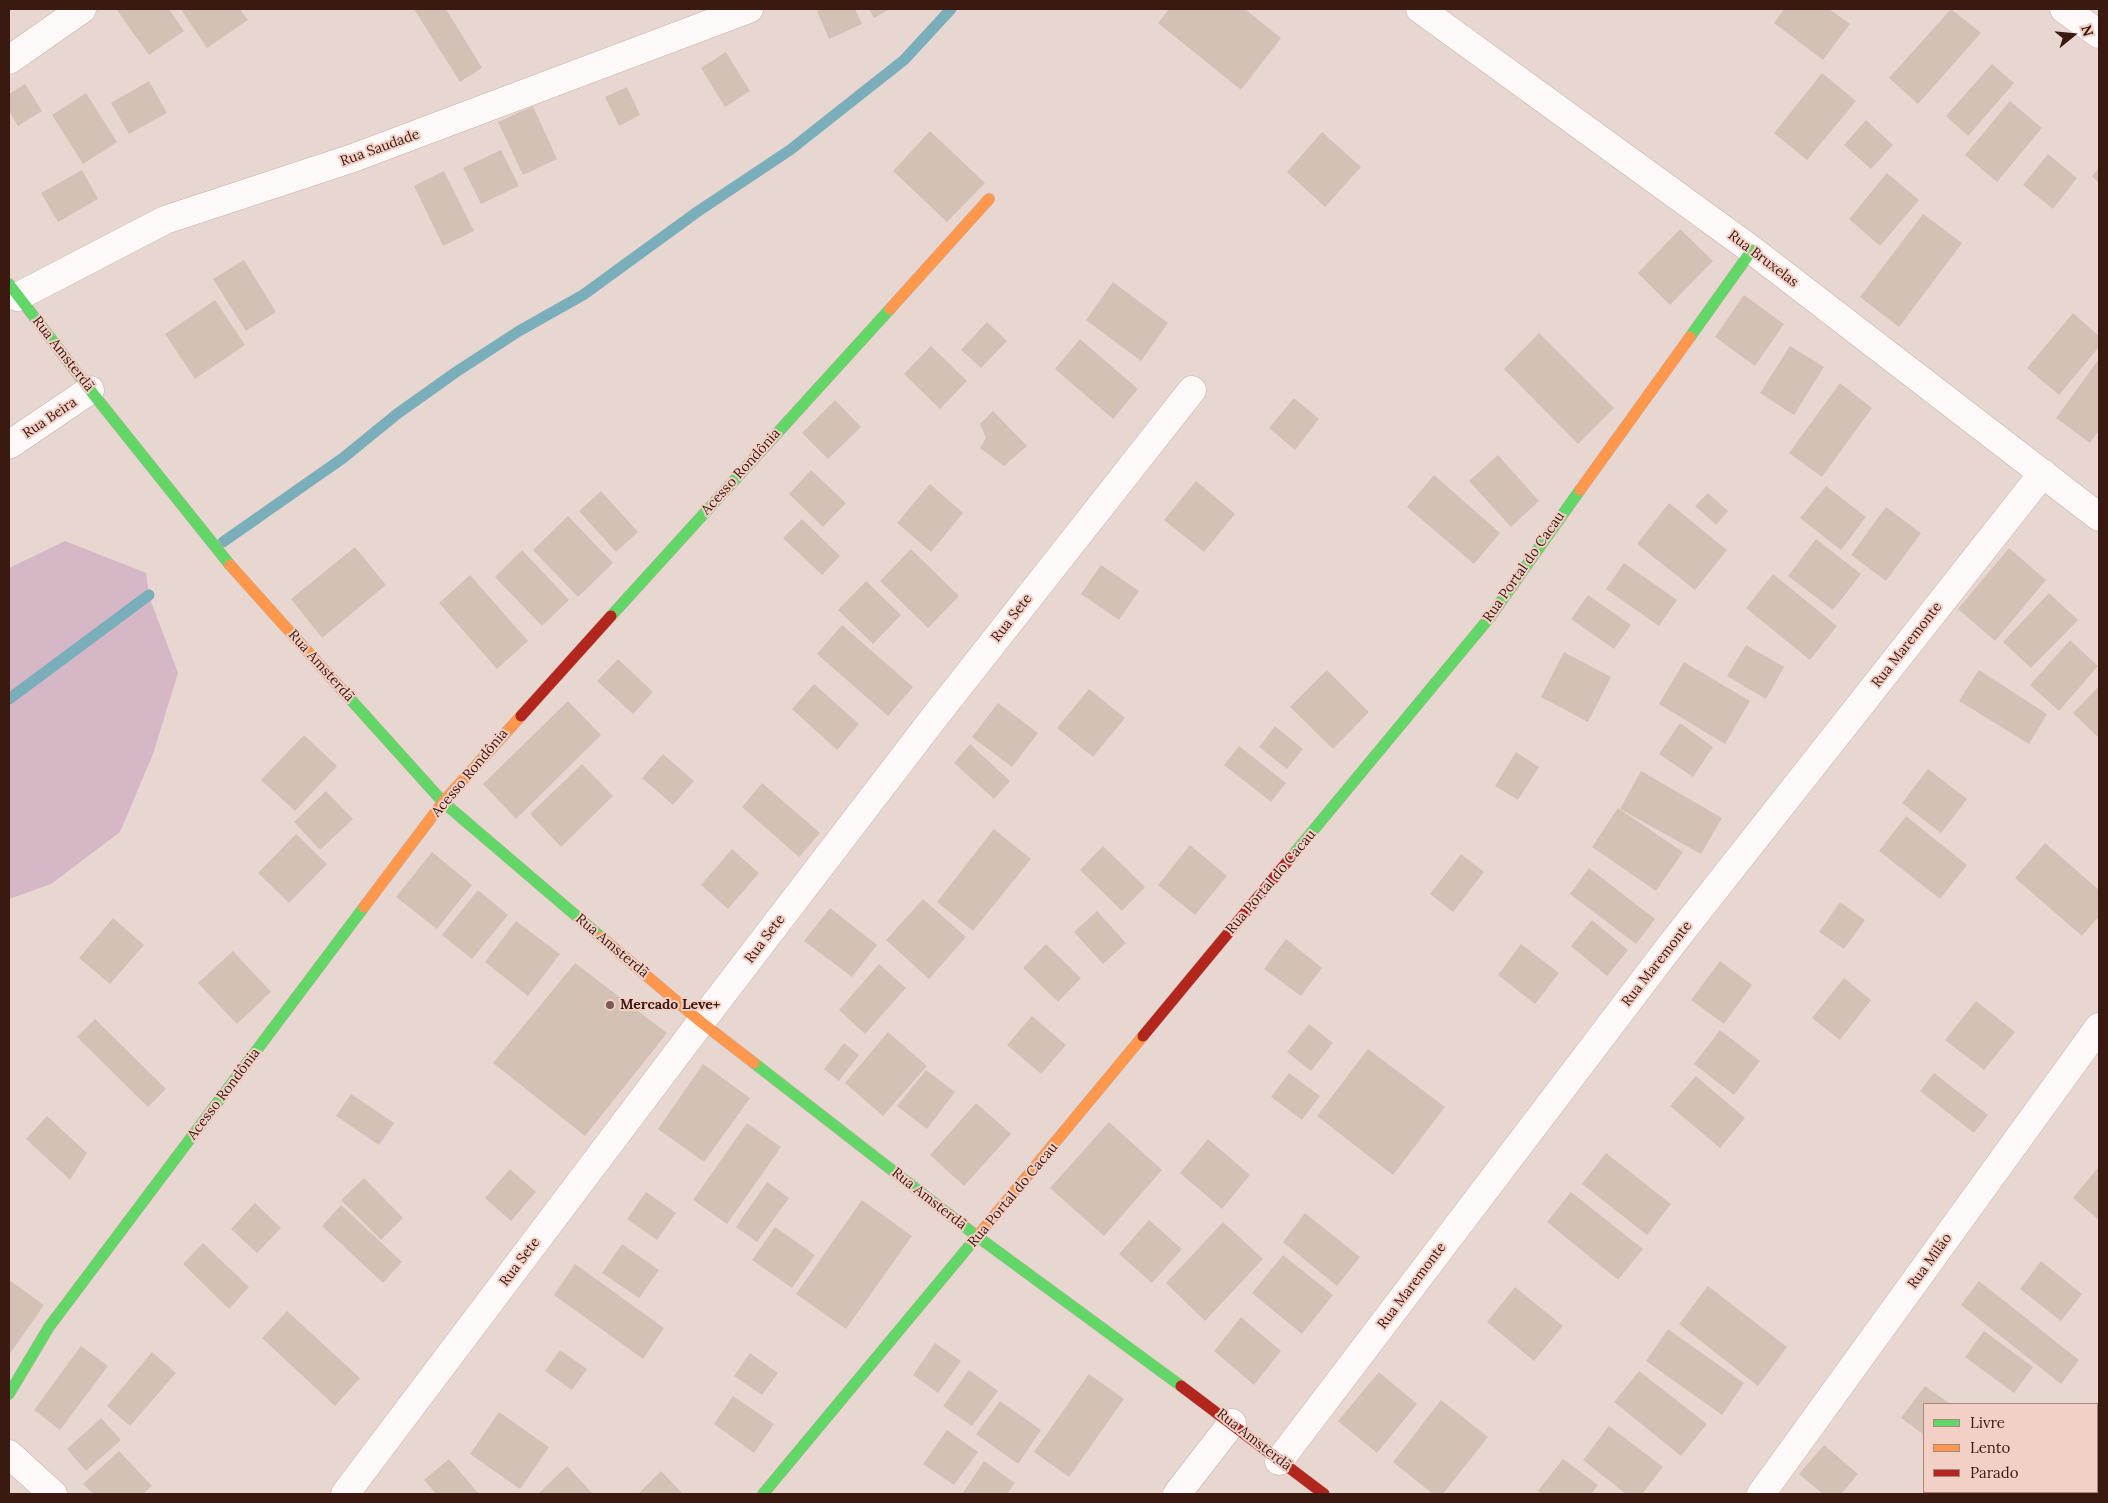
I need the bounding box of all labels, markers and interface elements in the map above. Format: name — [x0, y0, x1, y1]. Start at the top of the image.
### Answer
north arrow — [2048, 10, 2098, 60]
text: N — [2077, 23, 2098, 38]
street label: Rua Saudade — [338, 126, 422, 170]
street label: Rua Bruxelas — [1725, 227, 1801, 291]
street label: Rua Amsterdã — [29, 313, 97, 395]
street label: Rua Beira — [20, 394, 80, 442]
street label: Acesso Rondônia — [698, 425, 784, 519]
street label: Rua Portal do Cacau — [1480, 509, 1568, 625]
street label: Rua Sete — [988, 591, 1036, 645]
street label: Rua Maremonte — [1868, 599, 1946, 691]
street label: Rua Amsterdã — [285, 627, 357, 705]
street label: Acesso Rondônia — [428, 725, 512, 821]
street label: Rua Portal do Cacau — [1222, 826, 1320, 938]
street label: Rua Amsterdã — [572, 911, 652, 981]
street label: Rua Sete — [741, 911, 789, 967]
street label: Rua Maremonte — [1618, 918, 1696, 1010]
place label: Mercado Leve+ — [620, 997, 720, 1013]
marker: Mercado Leve+ — [604, 999, 616, 1011]
street label: Acesso Rondônia — [184, 1045, 264, 1143]
street label: Rua Portal do Cacau — [964, 1139, 1062, 1251]
street label: Rua Amsterdã — [888, 1165, 970, 1233]
street label: Rua Milão — [1904, 1230, 1956, 1292]
street label: Rua Sete — [496, 1234, 544, 1290]
street label: Rua Maremonte — [1374, 1240, 1450, 1332]
legend — [1923, 1403, 2098, 1493]
street label: Rua Amsterdã — [1213, 1406, 1295, 1474]
text: Livre — [1970, 1413, 2005, 1432]
text: Lento — [1970, 1438, 2010, 1457]
text: Parado — [1970, 1463, 2019, 1482]

